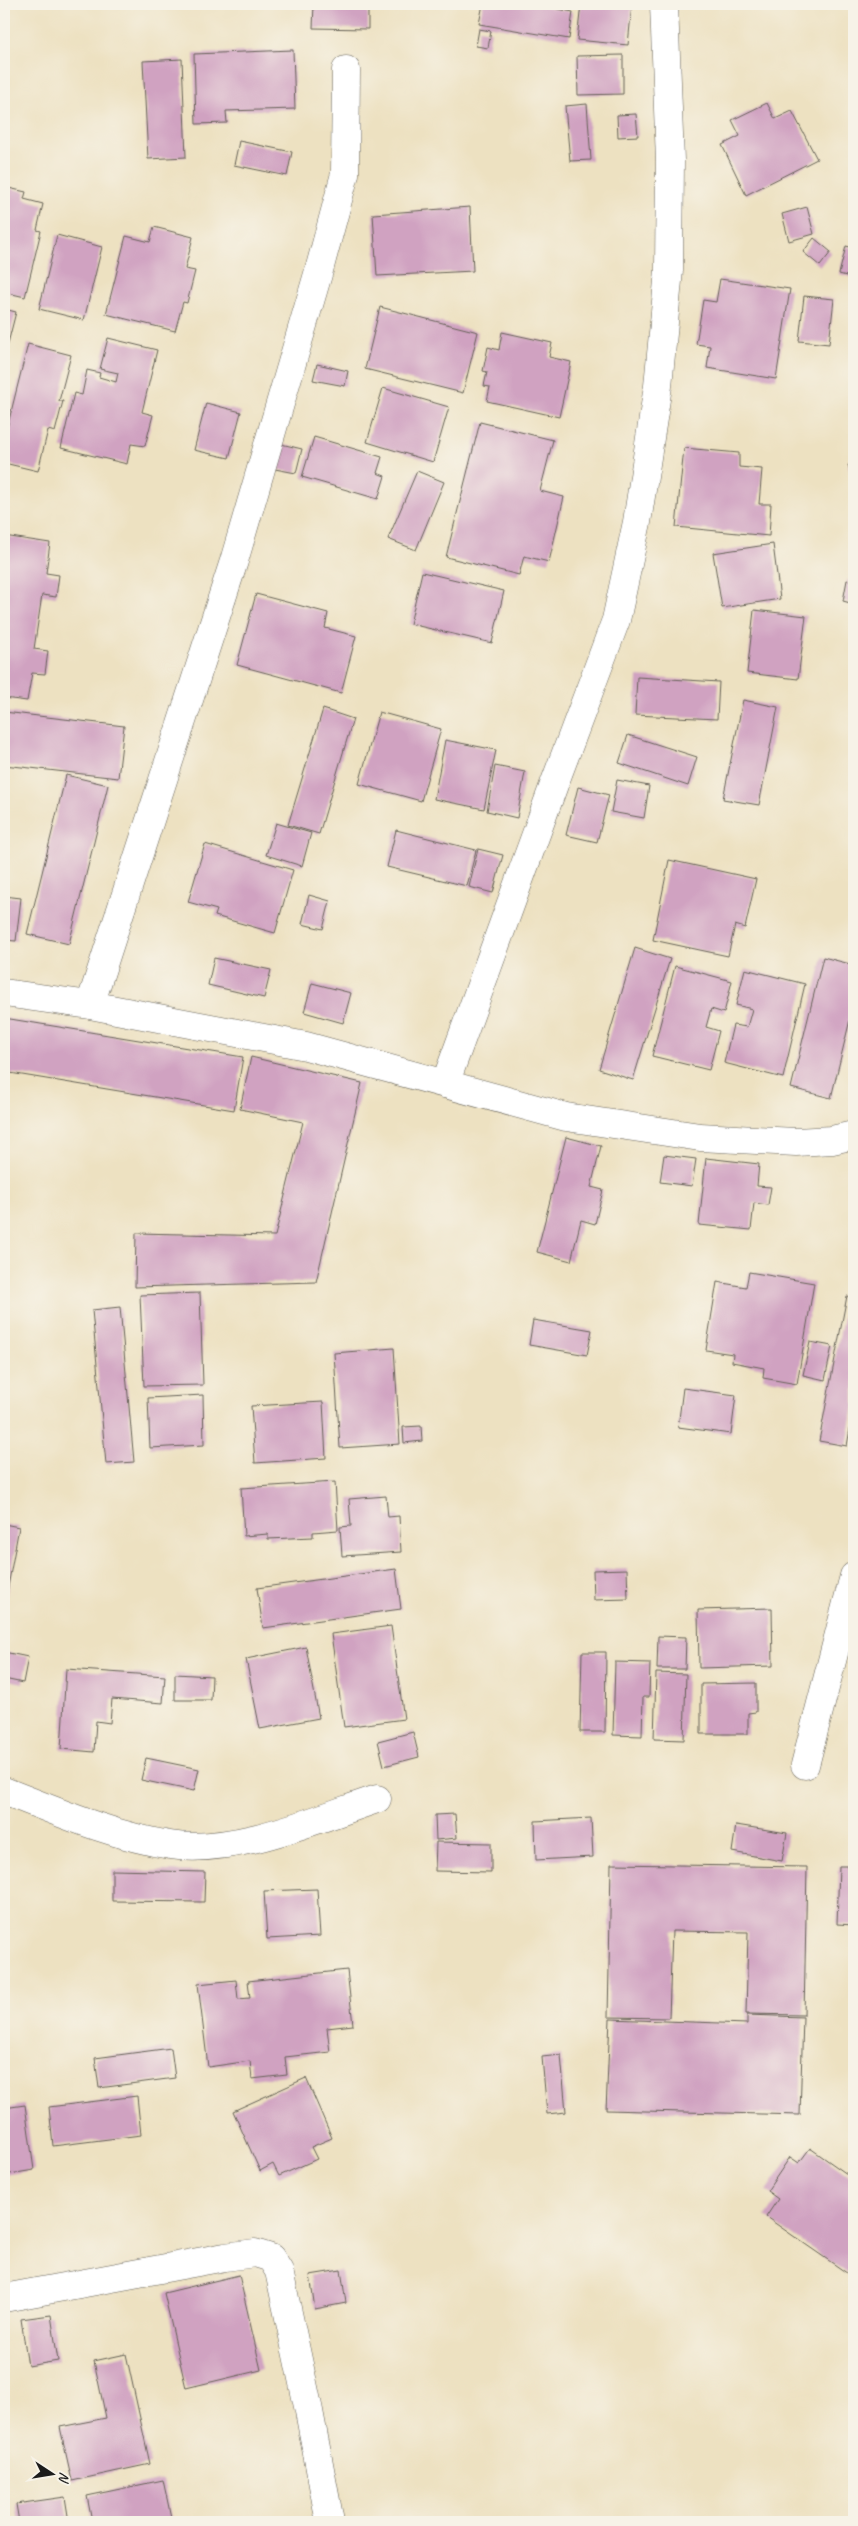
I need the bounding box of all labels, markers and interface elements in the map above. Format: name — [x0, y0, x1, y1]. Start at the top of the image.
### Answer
north arrow — [28, 2448, 78, 2498]
text: N — [55, 2471, 73, 2485]

